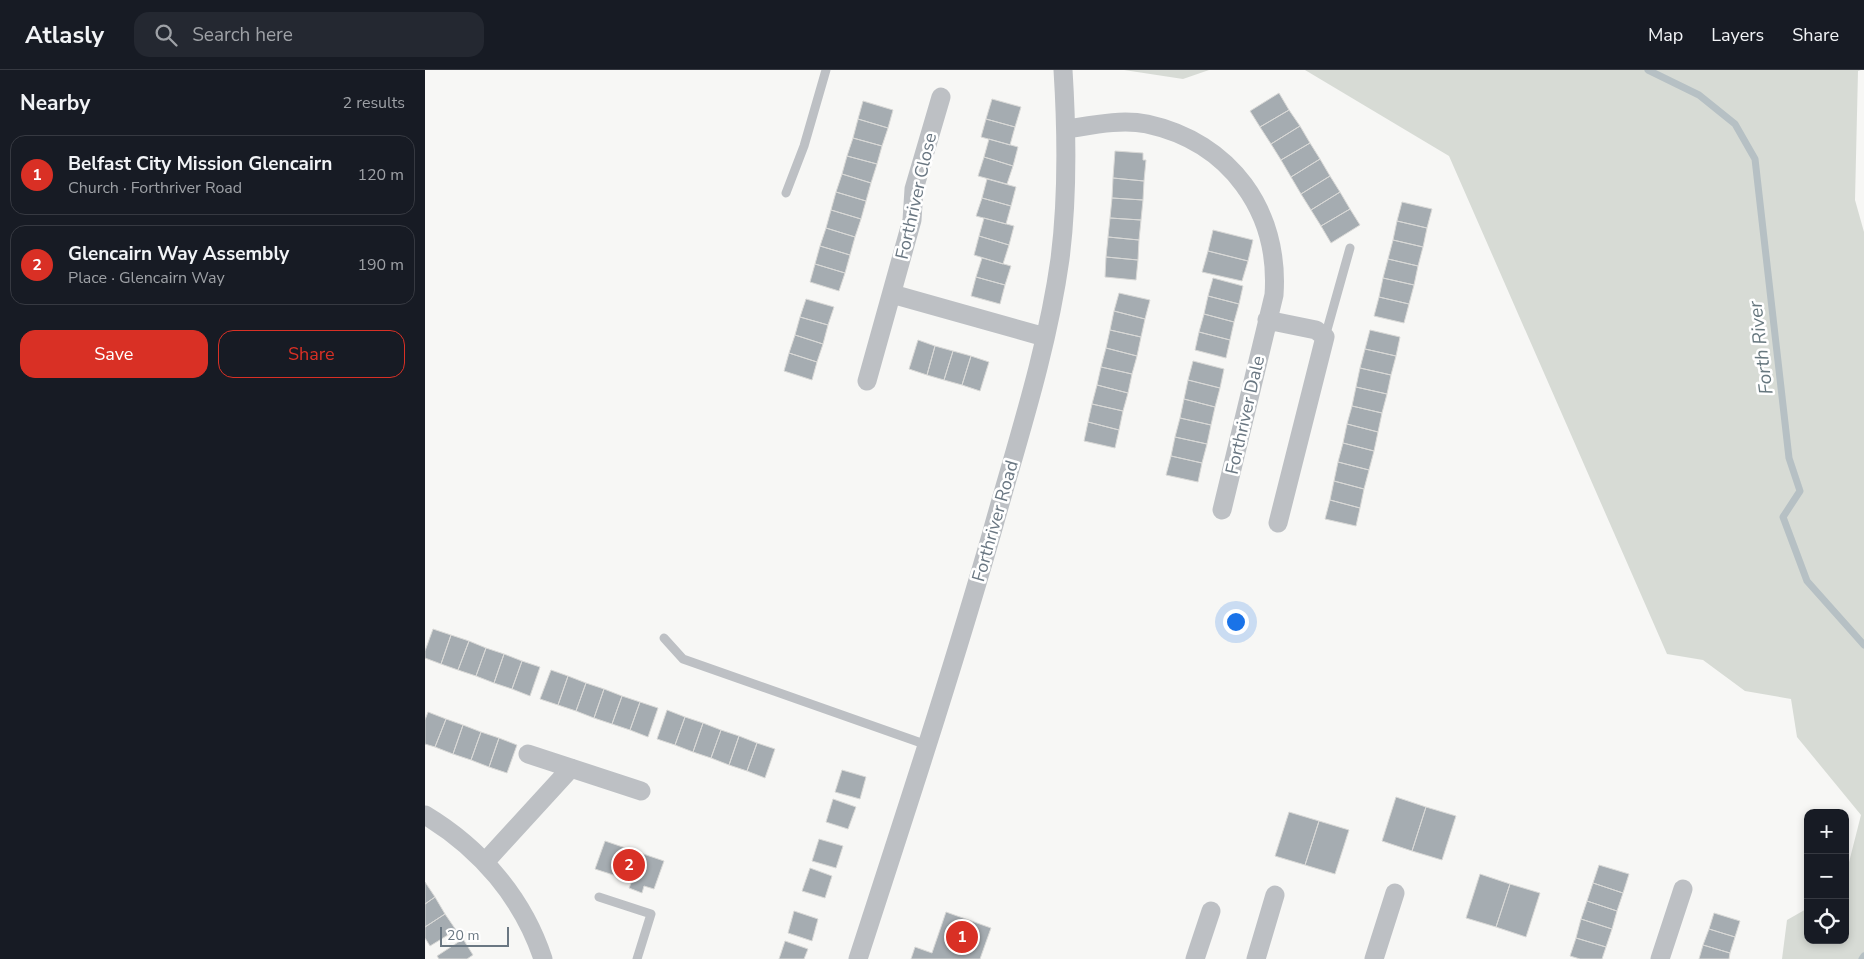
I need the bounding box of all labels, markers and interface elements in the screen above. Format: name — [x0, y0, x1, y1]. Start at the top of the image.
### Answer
search box — [134, 12, 484, 57]
text: Atlasly — [25, 19, 104, 51]
icon: search — [152, 21, 180, 49]
text: Search here — [192, 22, 293, 48]
text: Map — [1648, 23, 1683, 47]
text: Layers — [1711, 23, 1764, 47]
text: Share — [1792, 23, 1839, 47]
text: Nearby — [20, 89, 90, 117]
text: 2 results — [343, 92, 405, 114]
street label: Forthriver Close — [890, 130, 942, 262]
text: Belfast City Mission Glencairn — [68, 151, 332, 177]
text: 1 — [32, 164, 42, 186]
text: 120 m — [357, 164, 404, 186]
text: Church · Forthriver Road — [68, 177, 242, 199]
text: Glencairn Way Assembly — [68, 241, 289, 267]
text: 2 — [32, 254, 42, 276]
text: 190 m — [357, 254, 404, 276]
text: Place · Glencairn Way — [68, 267, 225, 289]
water label: Forth River — [1742, 298, 1780, 396]
button: Save — [20, 330, 208, 378]
button: Share — [218, 330, 405, 378]
street label: Forthriver Dale — [1220, 353, 1270, 477]
street label: Forthriver Road — [966, 457, 1024, 585]
your location — [1223, 609, 1249, 635]
map controls — [1804, 809, 1849, 944]
button: + — [1804, 809, 1849, 854]
pin: 2 — [613, 846, 645, 884]
button: − — [1804, 854, 1849, 899]
button: locate — [1804, 899, 1849, 944]
pin: 1 — [946, 918, 978, 956]
scale bar — [440, 924, 509, 947]
text: 20 m — [447, 926, 479, 945]

